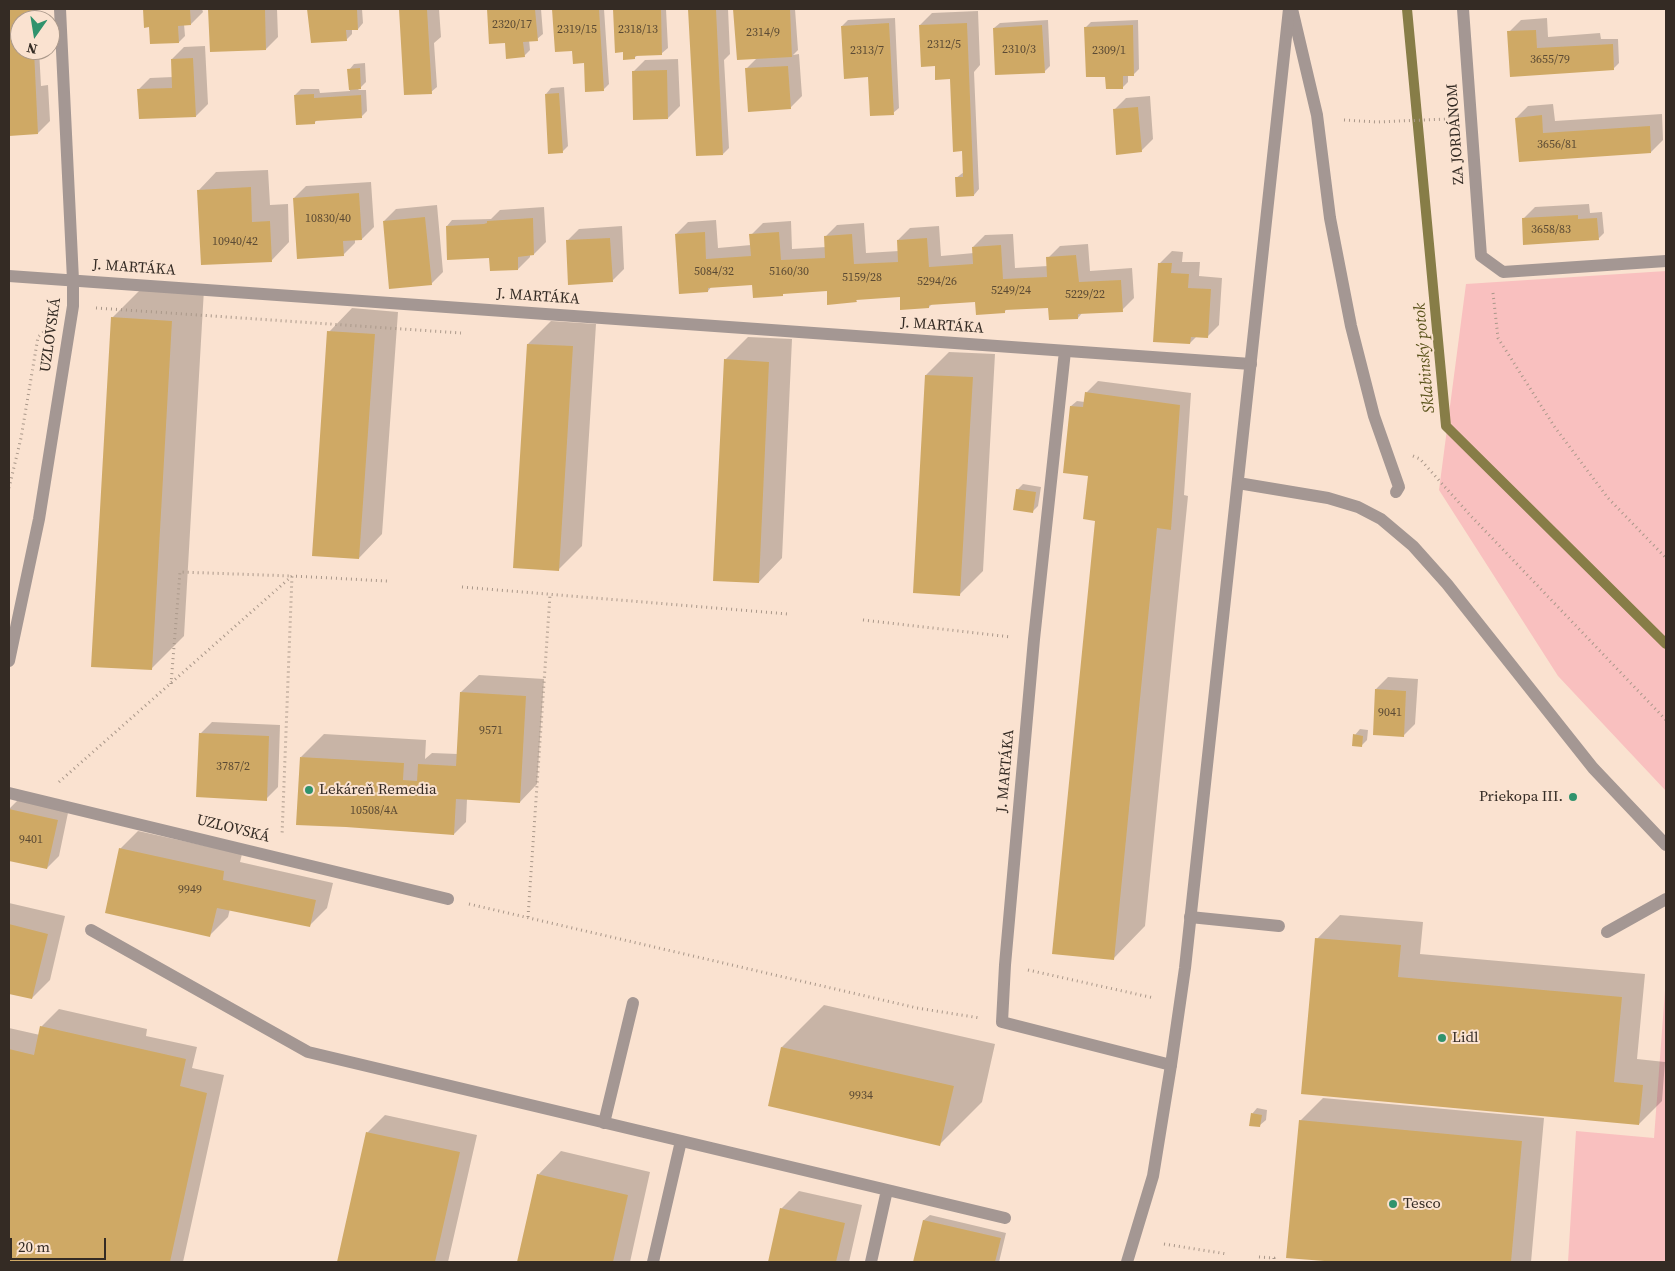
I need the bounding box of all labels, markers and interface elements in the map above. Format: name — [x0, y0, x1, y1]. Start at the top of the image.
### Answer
north arrow — [10, 10, 60, 60]
house number: 2320/17 — [492, 18, 532, 32]
house number: 2319/15 — [557, 23, 597, 37]
house number: 2318/13 — [618, 23, 658, 37]
house number: 2314/9 — [746, 26, 780, 40]
text: N — [25, 38, 39, 60]
house number: 2312/5 — [927, 38, 961, 52]
house number: 2310/3 — [1002, 43, 1036, 57]
house number: 2313/7 — [850, 44, 884, 58]
house number: 2309/1 — [1092, 44, 1126, 58]
house number: 3655/79 — [1530, 53, 1570, 67]
street label: ZA JORDÁNOM — [1443, 83, 1469, 185]
house number: 3656/81 — [1537, 138, 1577, 152]
house number: 10830/40 — [305, 212, 351, 226]
house number: 3658/83 — [1531, 223, 1571, 237]
house number: 10940/42 — [212, 235, 258, 249]
street label: J. MARTÁKA — [92, 256, 176, 280]
house number: 5084/32 — [694, 265, 734, 279]
house number: 5160/30 — [769, 265, 809, 279]
house number: 5159/28 — [842, 271, 882, 285]
house number: 5294/26 — [917, 275, 957, 289]
house number: 5249/24 — [991, 284, 1031, 298]
street label: J. MARTÁKA — [496, 285, 580, 309]
house number: 5229/22 — [1065, 288, 1105, 302]
street label: UZLOVSKÁ — [37, 297, 65, 373]
water label: Sklabinský potok — [1411, 302, 1439, 414]
street label: J. MARTÁKA — [900, 314, 984, 338]
house number: 9041 — [1378, 706, 1402, 720]
house number: 9571 — [479, 724, 503, 738]
street label: J. MARTÁKA — [993, 729, 1019, 813]
house number: 3787/2 — [216, 760, 250, 774]
place label: Lekáreň Remedia — [319, 781, 437, 799]
marker: Lekáreň Remedia — [303, 784, 315, 796]
place label: Priekopa III. — [1479, 788, 1563, 806]
marker: Priekopa III. — [1567, 791, 1579, 803]
house number: 10508/4A — [350, 804, 398, 818]
street label: UZLOVSKÁ — [194, 811, 272, 847]
house number: 9401 — [19, 833, 43, 847]
house number: 9949 — [178, 883, 202, 897]
place label: Lidl — [1452, 1029, 1478, 1047]
marker: Lidl — [1436, 1032, 1448, 1044]
house number: 9934 — [849, 1089, 873, 1103]
place label: Tesco — [1403, 1195, 1441, 1213]
marker: Tesco — [1387, 1198, 1399, 1210]
scale bar — [12, 1228, 109, 1260]
text: 20 m — [18, 1236, 50, 1257]

